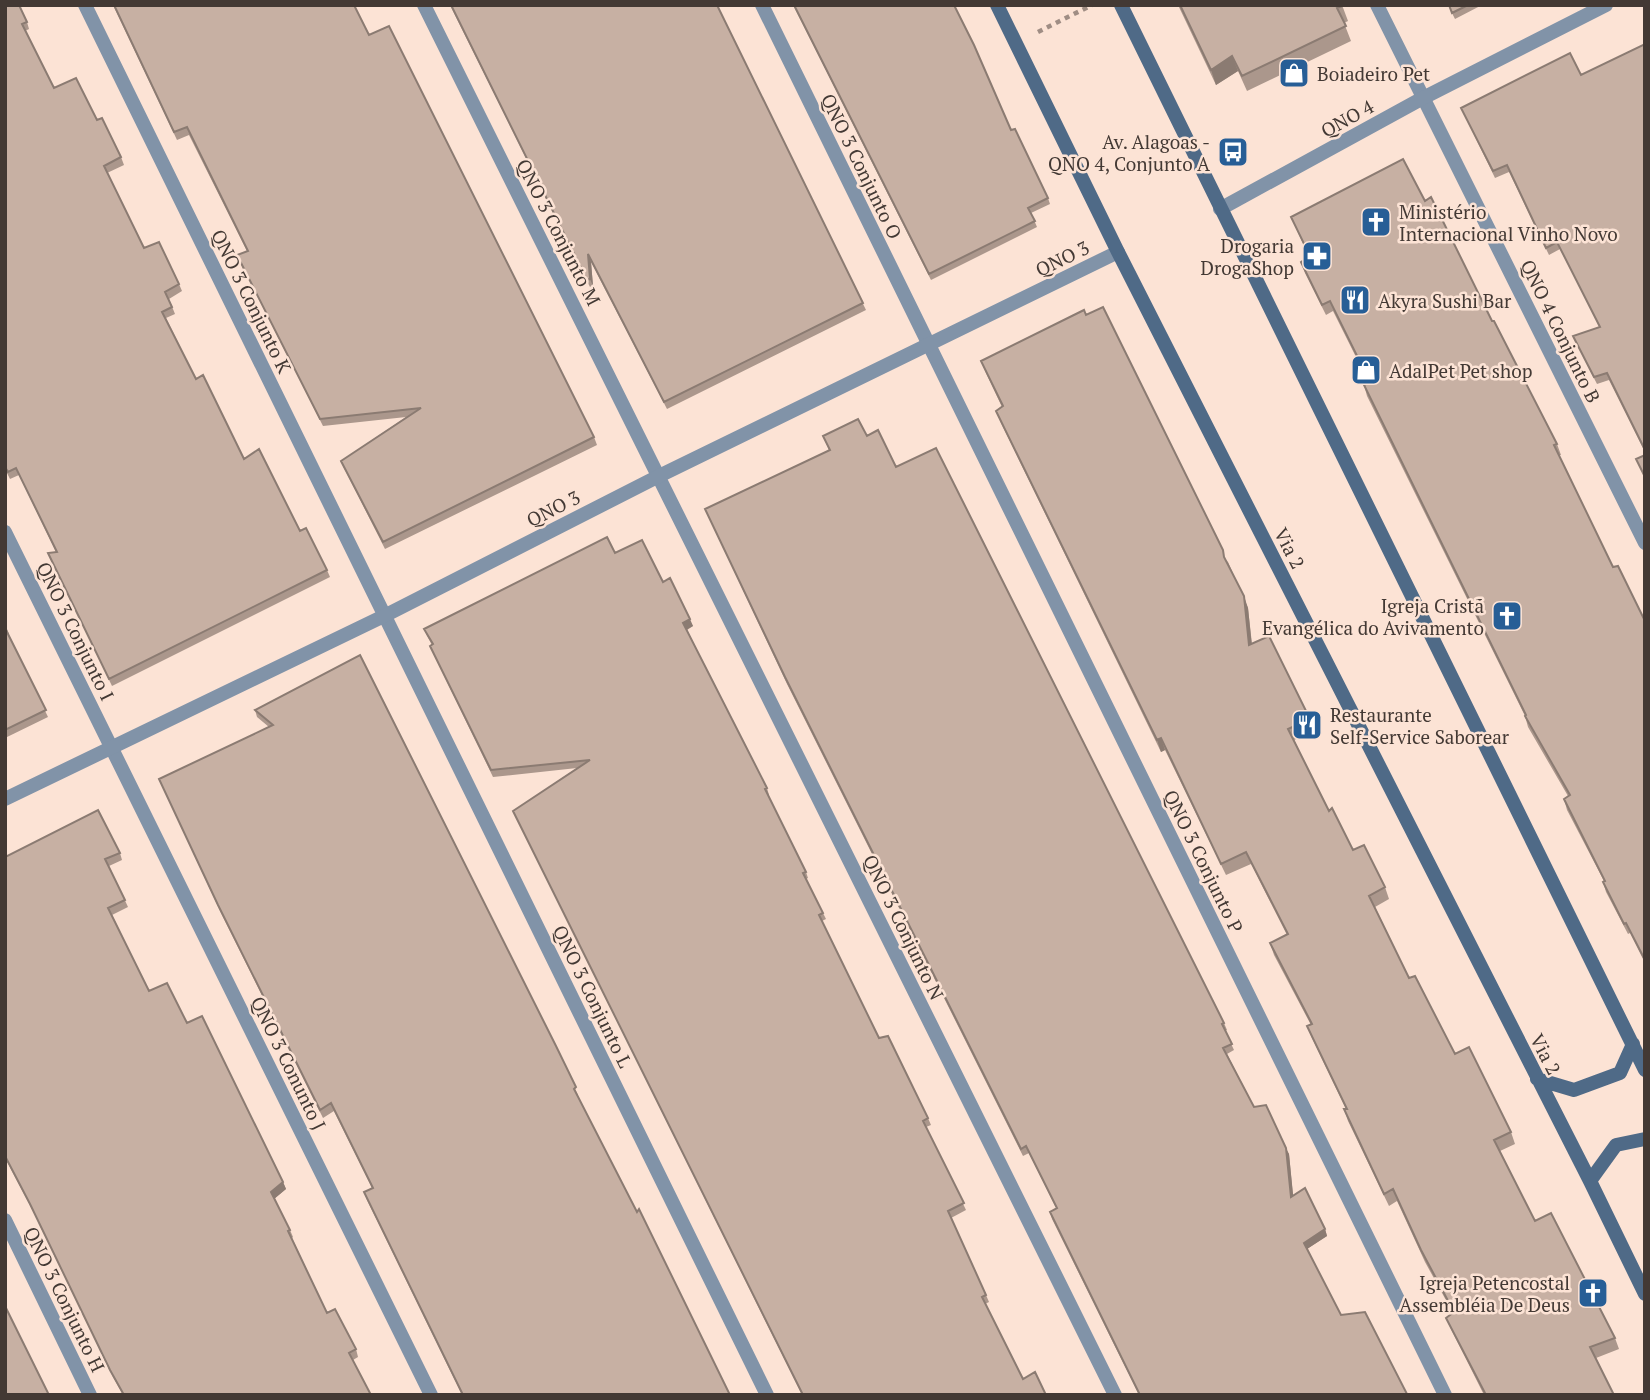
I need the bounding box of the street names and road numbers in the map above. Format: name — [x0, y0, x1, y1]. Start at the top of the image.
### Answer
street label: QNO 3 Conjunto O — [816, 89, 908, 243]
street label: QNO 4 — [1316, 93, 1379, 143]
street label: QNO 3 Conjunto M — [511, 154, 607, 310]
street label: QNO 3 Conjunto K — [206, 225, 298, 378]
street label: QNO 3 — [1031, 234, 1093, 282]
street label: QNO 4 Conjunto B — [1515, 255, 1607, 407]
street label: QNO 3 — [522, 484, 584, 532]
street label: Via 2 — [1269, 523, 1311, 573]
street label: QNO 3 Conjunto I — [32, 557, 120, 705]
street label: QNO 3 Conjunto P — [1159, 785, 1249, 937]
street label: QNO 3 Conjunto N — [858, 850, 950, 1004]
street label: QNO 3 Conjunto L — [548, 921, 639, 1072]
street label: QNO 3 Conunto J — [246, 992, 332, 1134]
street label: Via 2 — [1525, 1029, 1567, 1079]
street label: QNO 3 Conjunto H — [19, 1222, 111, 1376]

